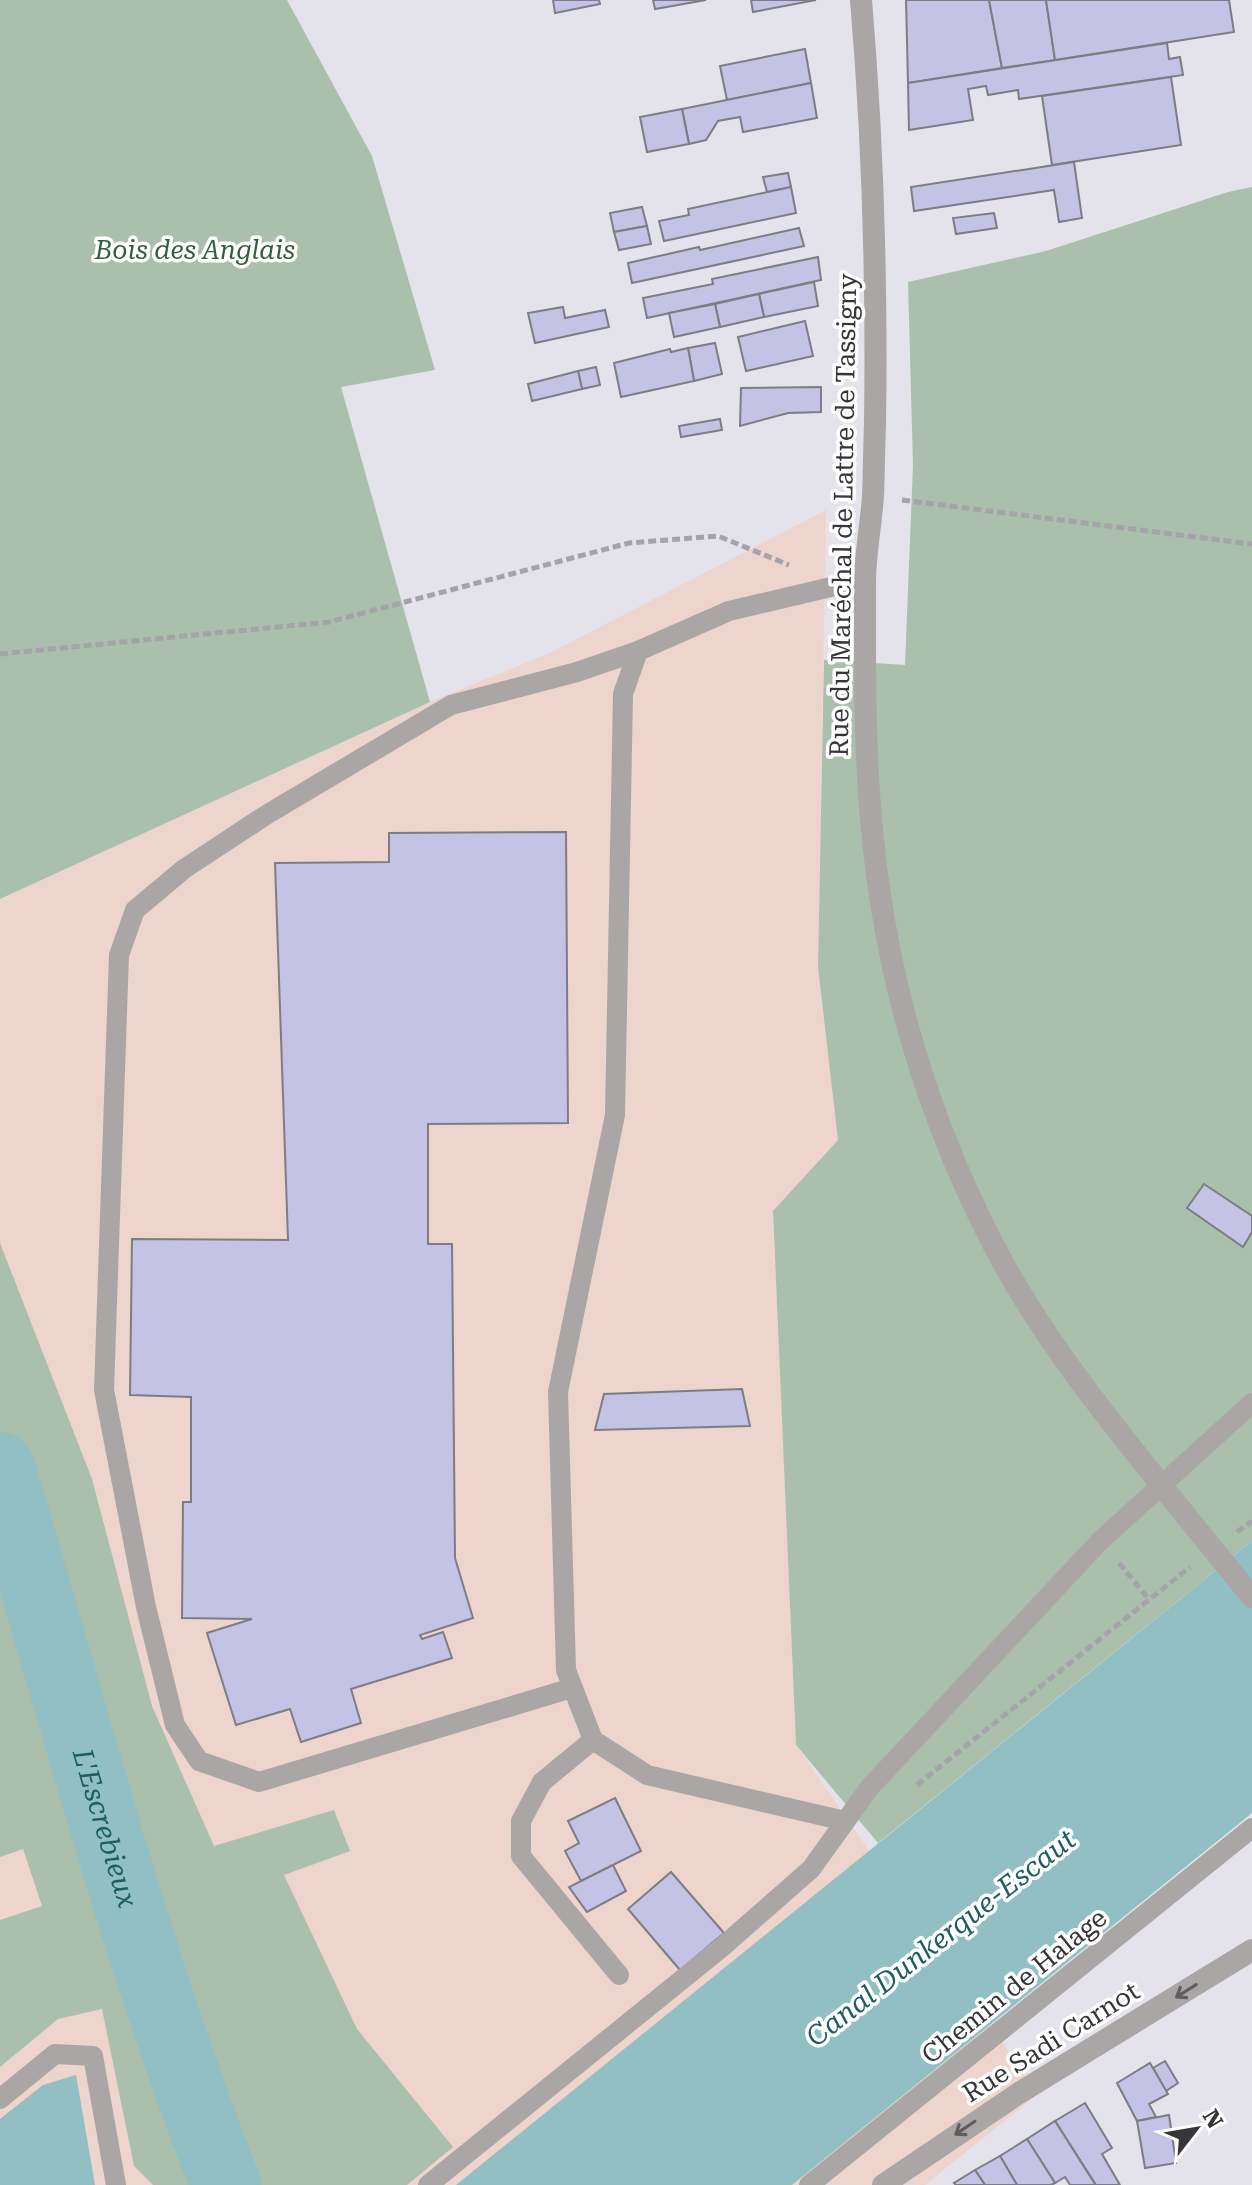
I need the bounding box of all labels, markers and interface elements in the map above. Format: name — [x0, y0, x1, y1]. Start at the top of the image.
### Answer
park label: Bois des Anglais — [94, 235, 295, 265]
street label: Rue du Maréchal de Lattre de Tassigny — [824, 273, 862, 757]
water label: L'Escrebieux — [66, 1744, 145, 1911]
water label: Canal Dunkerque-Escaut — [800, 1822, 1083, 2053]
street label: Chemin de Halage — [916, 1902, 1112, 2070]
street label: Rue Sadi Carnot — [957, 1976, 1145, 2108]
one-way arrow — [1175, 1983, 1198, 1999]
north arrow — [1156, 2089, 1236, 2169]
text: N — [1198, 2105, 1228, 2133]
one-way arrow — [954, 2120, 976, 2137]

